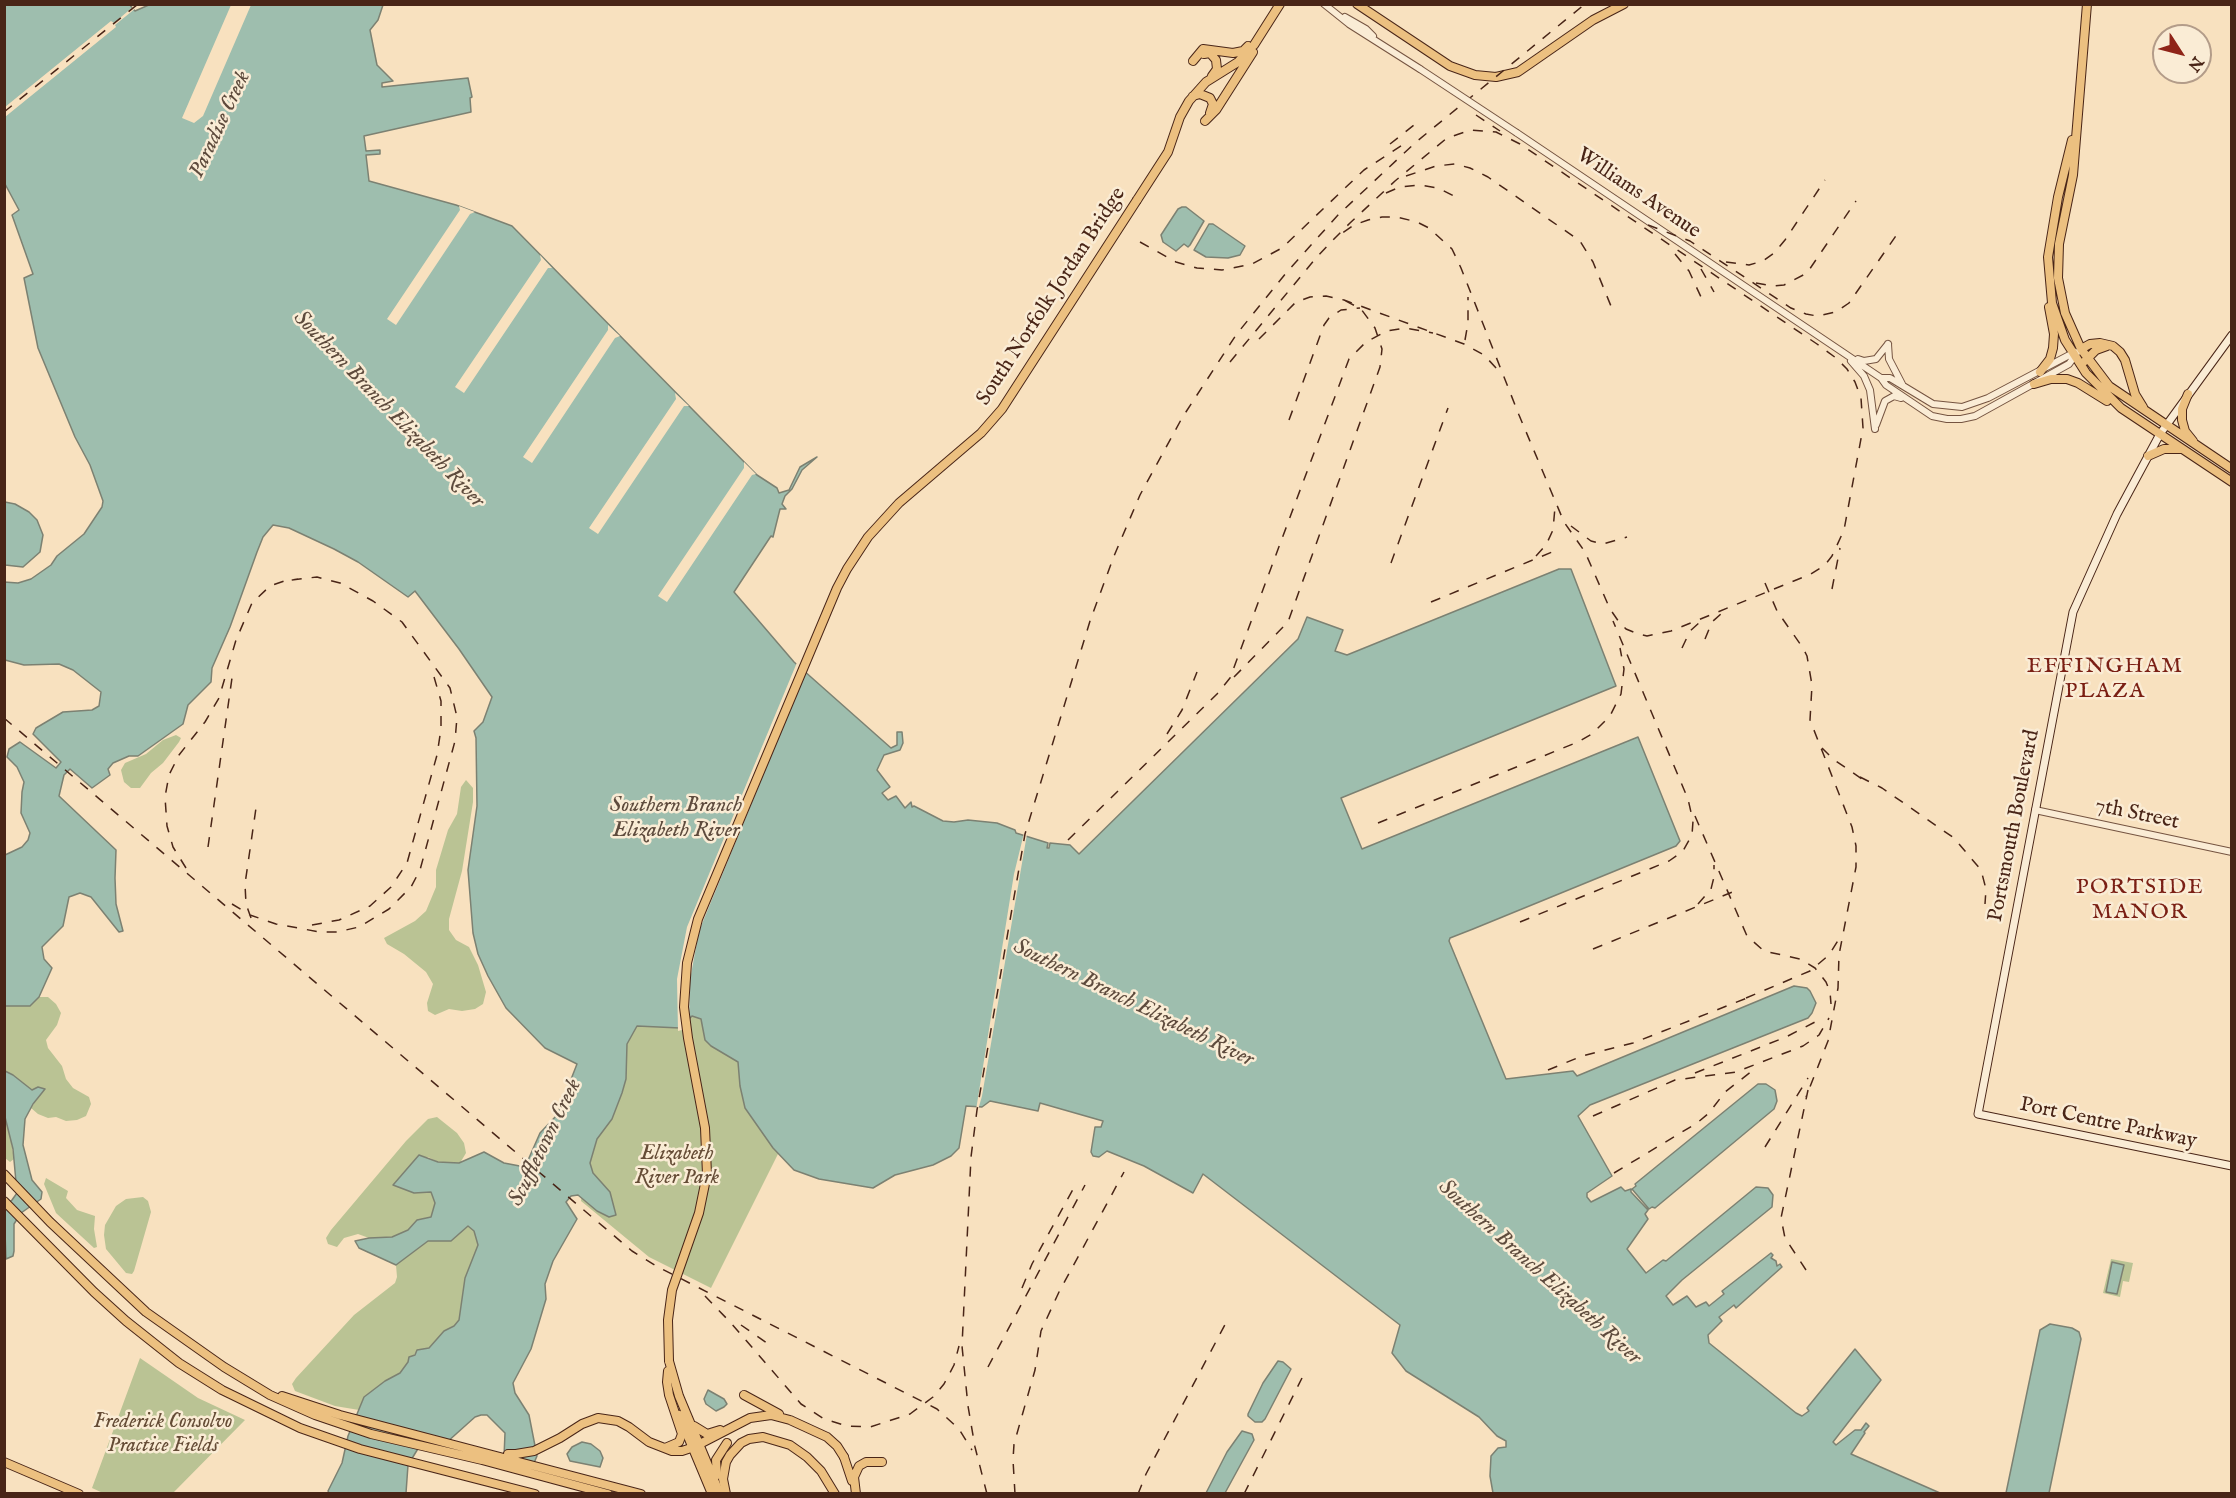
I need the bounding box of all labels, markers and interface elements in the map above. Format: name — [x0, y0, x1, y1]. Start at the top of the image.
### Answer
north arrow — [2152, 24, 2212, 84]
text: N — [2183, 52, 2207, 75]
water label: Paradise Creek — [185, 67, 257, 183]
street label: Williams Avenue — [1571, 143, 1705, 245]
street label: South Norfolk Jordan Bridge — [972, 183, 1132, 411]
water label: Southern Branch Elizabeth River — [287, 306, 489, 514]
district label: EFFINGHAM PLAZA — [2027, 654, 2183, 706]
street label: Portsmouth Boulevard — [1984, 728, 2046, 924]
water label: Southern Branch Elizabeth River — [610, 793, 742, 844]
street label: 7th Street — [2093, 794, 2181, 836]
district label: PORTSIDE MANOR — [2076, 875, 2204, 926]
water label: Southern Branch Elizabeth River — [1009, 934, 1257, 1074]
water label: Scuffletown Creek — [504, 1075, 588, 1211]
street label: Port Centre Parkway — [2017, 1093, 2199, 1155]
park label: Elizabeth River Park — [635, 1142, 719, 1192]
water label: Southern Branch Elizabeth River — [1432, 1175, 1646, 1371]
park label: Frederick Consolvo Practice Fields — [94, 1410, 232, 1460]

